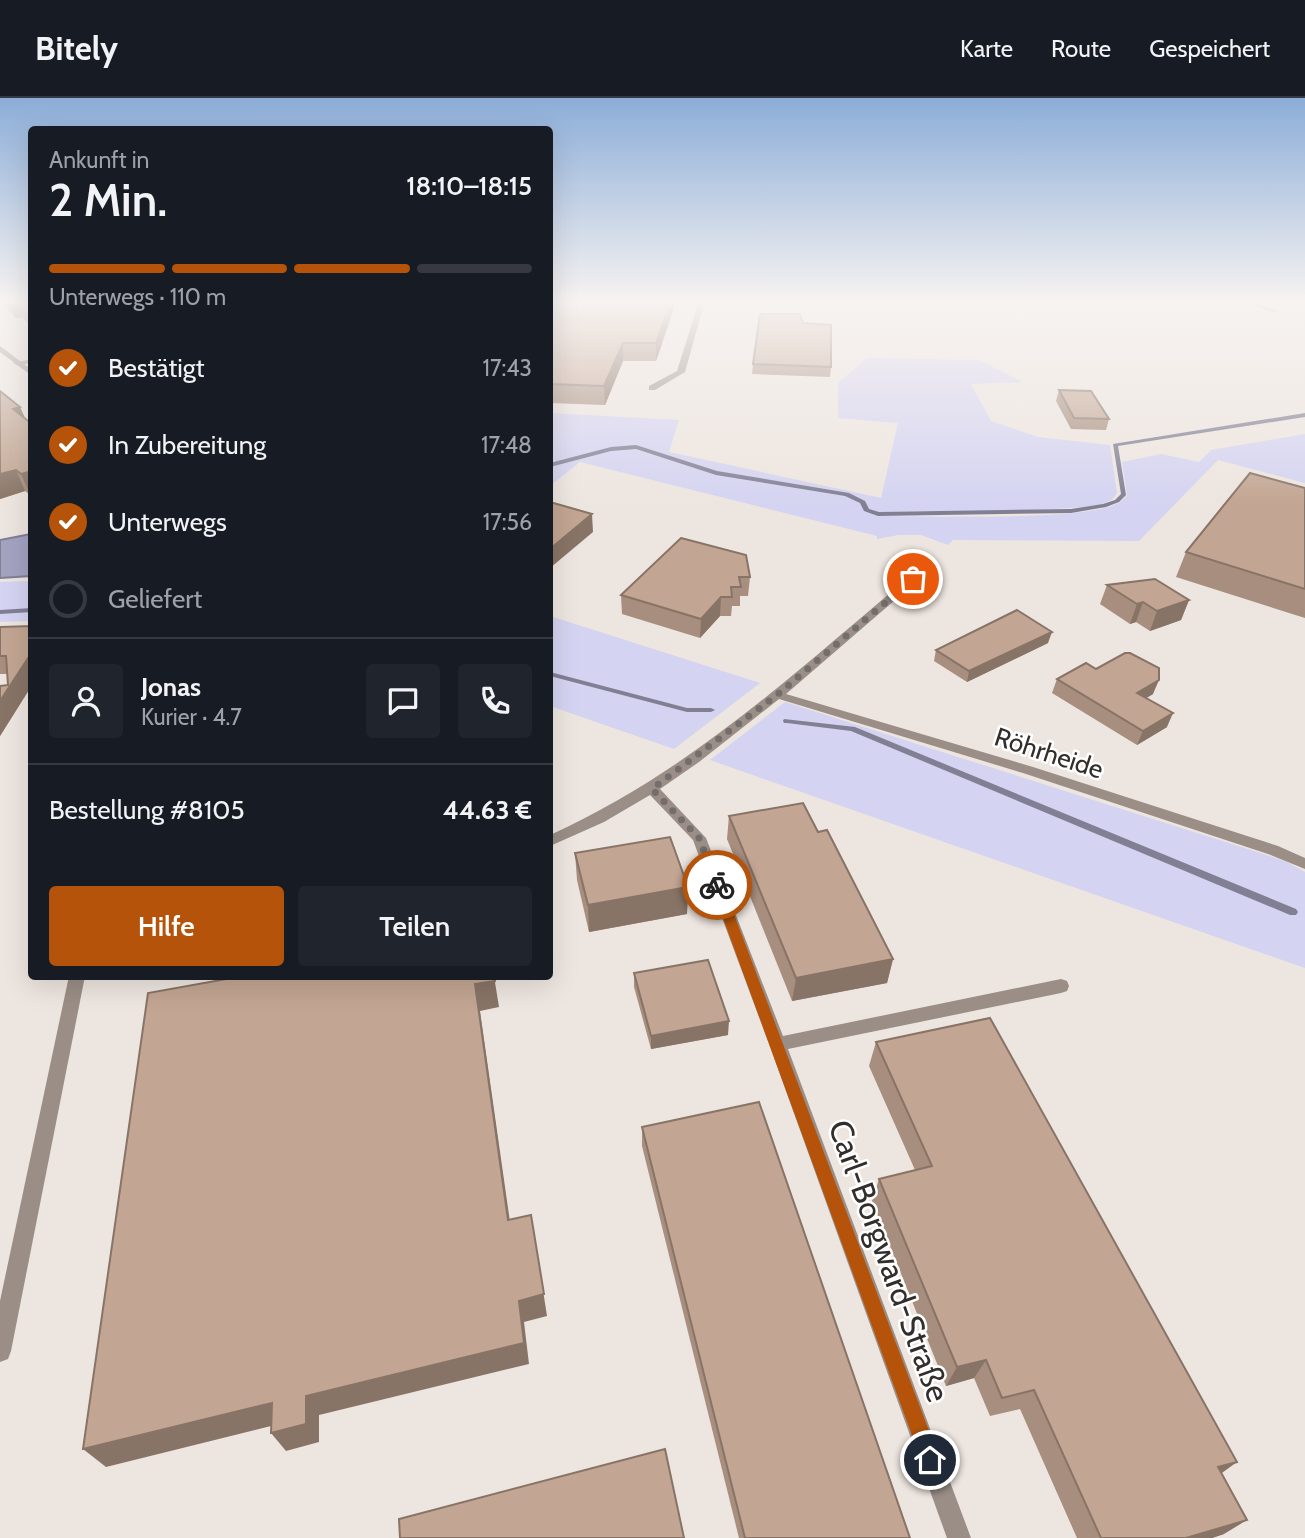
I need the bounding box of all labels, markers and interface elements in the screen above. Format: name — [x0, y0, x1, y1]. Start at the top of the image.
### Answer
text: Bitely — [35, 28, 118, 68]
text: Karte — [960, 34, 1013, 63]
text: Route — [1051, 34, 1111, 63]
text: Gespeichert — [1149, 34, 1270, 63]
text: Ankunft in — [49, 146, 149, 174]
text: 18:10–18:15 — [406, 170, 532, 202]
text: 2 Min. — [49, 172, 167, 228]
text: Unterwegs · 110 m — [49, 283, 226, 311]
icon: check — [49, 349, 87, 387]
text: Bestätigt — [108, 352, 205, 384]
text: 17:43 — [482, 354, 532, 382]
icon: check — [49, 426, 87, 464]
text: In Zubereitung — [108, 429, 266, 461]
text: 17:48 — [481, 431, 532, 459]
icon: check — [49, 503, 87, 541]
text: Unterwegs — [108, 506, 227, 538]
text: 17:56 — [483, 508, 532, 536]
pin — [883, 549, 943, 609]
icon: bag — [894, 560, 932, 598]
text: Geliefert — [108, 583, 202, 615]
button: person — [49, 664, 123, 738]
button: chat — [366, 664, 440, 738]
button: phone — [458, 664, 532, 738]
text: Jonas — [141, 671, 201, 703]
text: Kurier · 4.7 — [141, 703, 242, 731]
street label: Röhrheide — [991, 720, 1107, 786]
text: Bestellung #8105 — [49, 794, 245, 826]
text: 44.63 € — [443, 794, 532, 826]
courier — [682, 850, 752, 920]
icon: bike — [698, 866, 736, 904]
button: Hilfe — [49, 886, 284, 966]
button: Teilen — [298, 886, 532, 966]
street label: Carl-Borgward-Straße — [820, 1115, 959, 1407]
pin — [900, 1430, 960, 1490]
icon: home — [911, 1441, 949, 1479]

